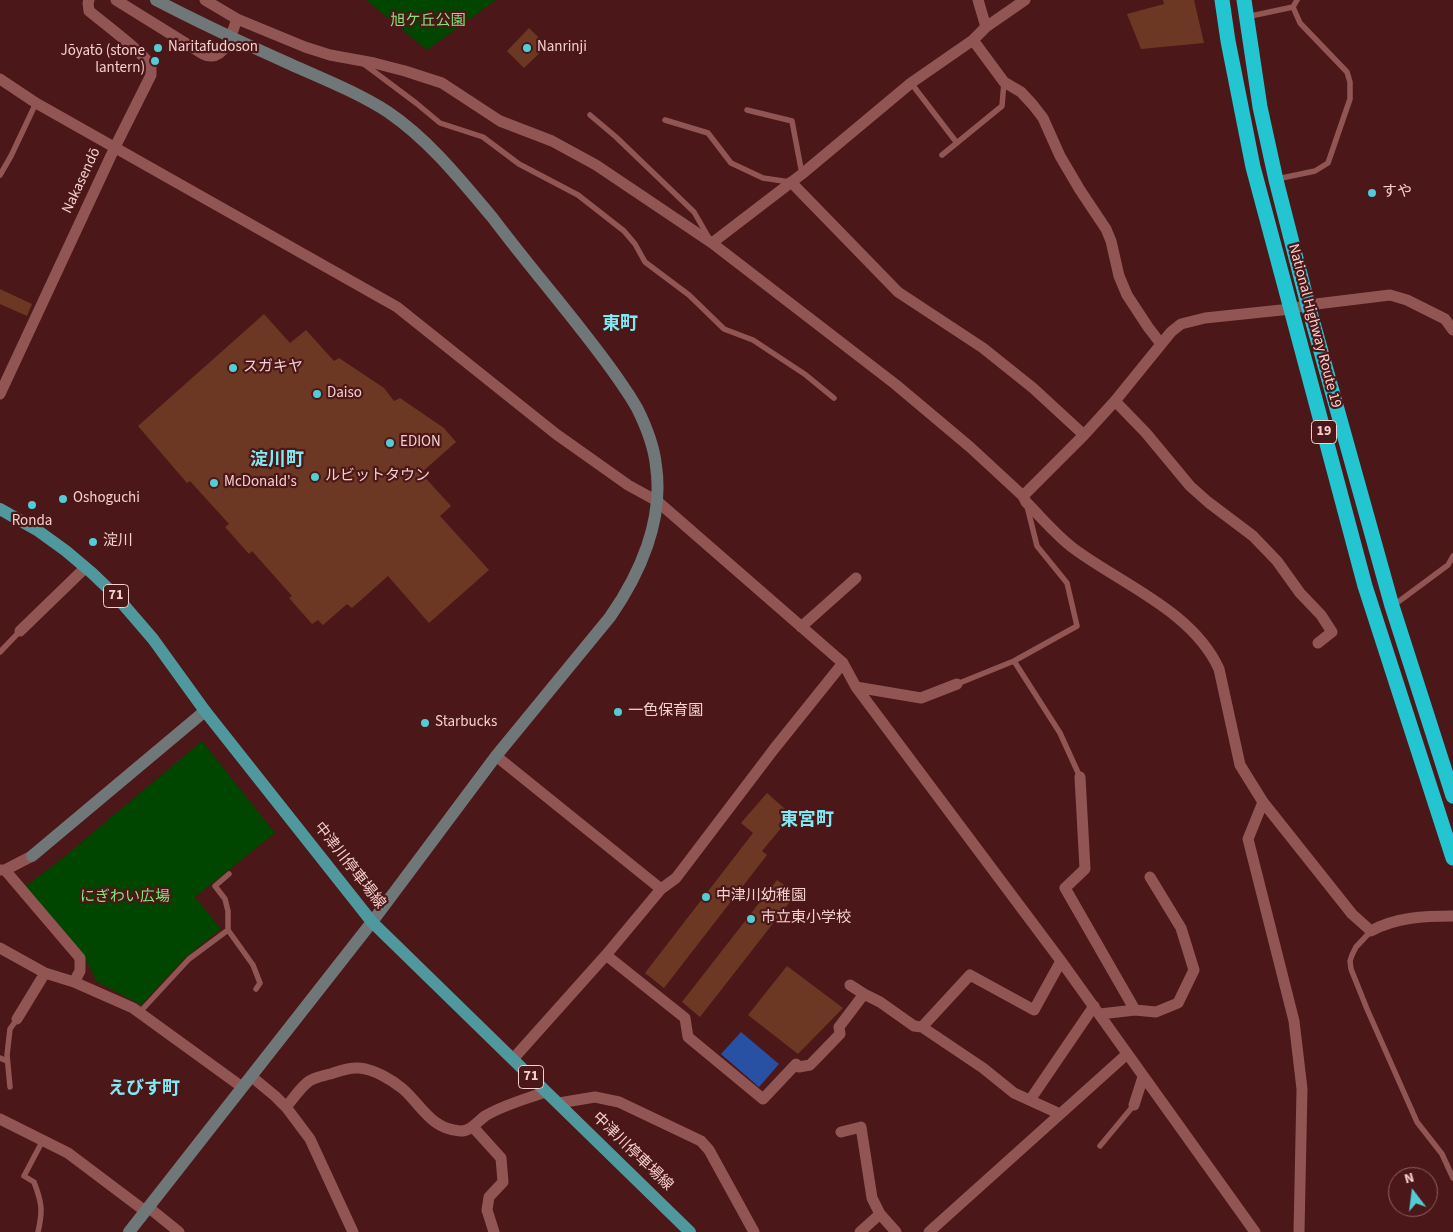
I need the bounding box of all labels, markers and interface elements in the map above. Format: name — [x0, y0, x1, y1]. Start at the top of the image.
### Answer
park label: 旭ケ丘公園 — [391, 13, 465, 31]
place label: Naritafudoson — [168, 39, 258, 57]
place label: Nanrinji — [537, 39, 587, 57]
marker: Naritafudoson — [152, 42, 164, 54]
marker: Nanrinji — [521, 42, 533, 54]
place label: Jōyatō (stone lantern) — [61, 43, 145, 78]
marker: Jōyatō (stone lantern) — [149, 55, 161, 67]
street label: Nakasendō — [59, 145, 105, 217]
place label: すや — [1382, 184, 1412, 202]
marker: すや — [1366, 187, 1378, 199]
street label: National Highway Route 19 — [1283, 242, 1345, 410]
district label: 東町 — [602, 314, 638, 336]
place label: スガキヤ — [243, 359, 303, 377]
marker: スガキヤ — [227, 362, 239, 374]
place label: Daiso — [327, 385, 362, 403]
marker: Daiso — [311, 388, 323, 400]
road number: 19 — [1312, 421, 1336, 444]
place label: EDION — [400, 434, 441, 452]
marker: EDION — [384, 437, 396, 449]
district label: 淀川町 — [250, 450, 304, 472]
place label: ルビットタウン — [325, 468, 430, 486]
marker: ルビットタウン — [309, 471, 321, 483]
place label: McDonald's — [224, 474, 297, 492]
marker: McDonald's — [208, 477, 220, 489]
place label: Oshoguchi — [73, 490, 140, 508]
marker: Oshoguchi — [57, 493, 69, 505]
marker: Ronda — [26, 499, 38, 511]
place label: Ronda — [12, 513, 52, 531]
place label: 淀川 — [103, 533, 133, 551]
marker: 淀川 — [87, 536, 99, 548]
road number: 71 — [104, 584, 128, 608]
place label: 一色保育園 — [628, 703, 703, 721]
marker: 一色保育園 — [612, 706, 624, 718]
place label: Starbucks — [435, 714, 497, 732]
marker: Starbucks — [419, 717, 431, 729]
district label: 東宮町 — [780, 810, 834, 832]
street label: 中津川停車場線 — [310, 819, 388, 913]
place label: 中津川幼稚園 — [716, 888, 806, 906]
park label: にぎわい広場 — [80, 889, 170, 907]
marker: 中津川幼稚園 — [700, 891, 712, 903]
place label: 市立東小学校 — [761, 910, 851, 928]
marker: 市立東小学校 — [745, 913, 757, 925]
road number: 71 — [518, 1066, 544, 1088]
district label: えびす町 — [108, 1079, 180, 1101]
street label: 中津川停車場線 — [588, 1109, 676, 1195]
north arrow — [1388, 1167, 1438, 1217]
text: N — [1402, 1168, 1416, 1189]

